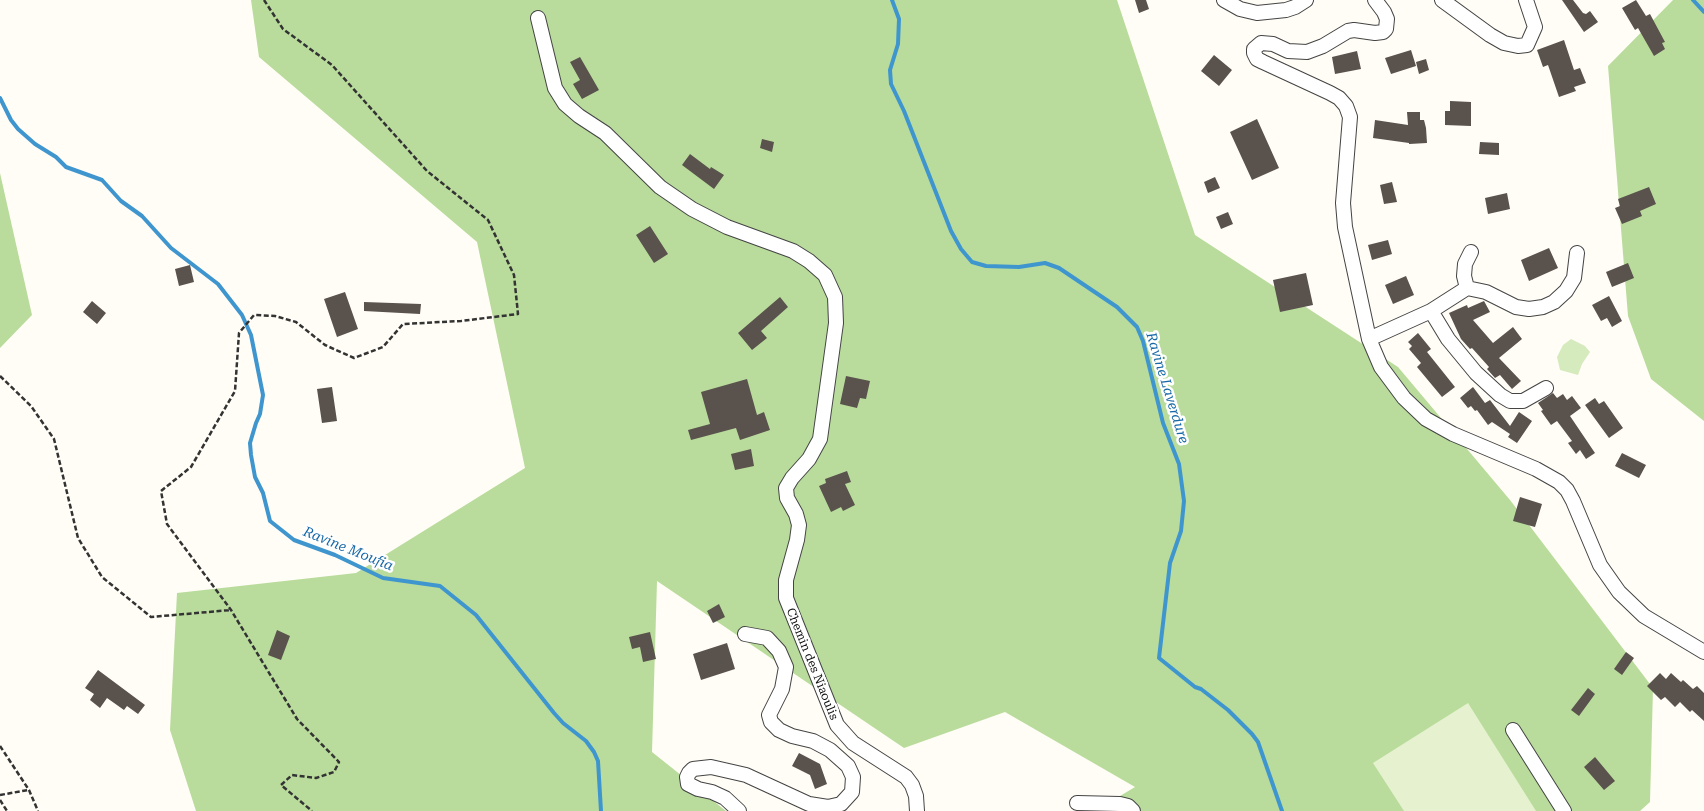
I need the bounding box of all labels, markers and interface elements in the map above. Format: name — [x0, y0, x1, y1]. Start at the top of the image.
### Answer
water label: Ravine Laverdure — [1142, 330, 1192, 446]
water label: Ravine Moufia — [301, 523, 395, 575]
street label: Chemin des Niaoulis — [783, 606, 841, 722]

